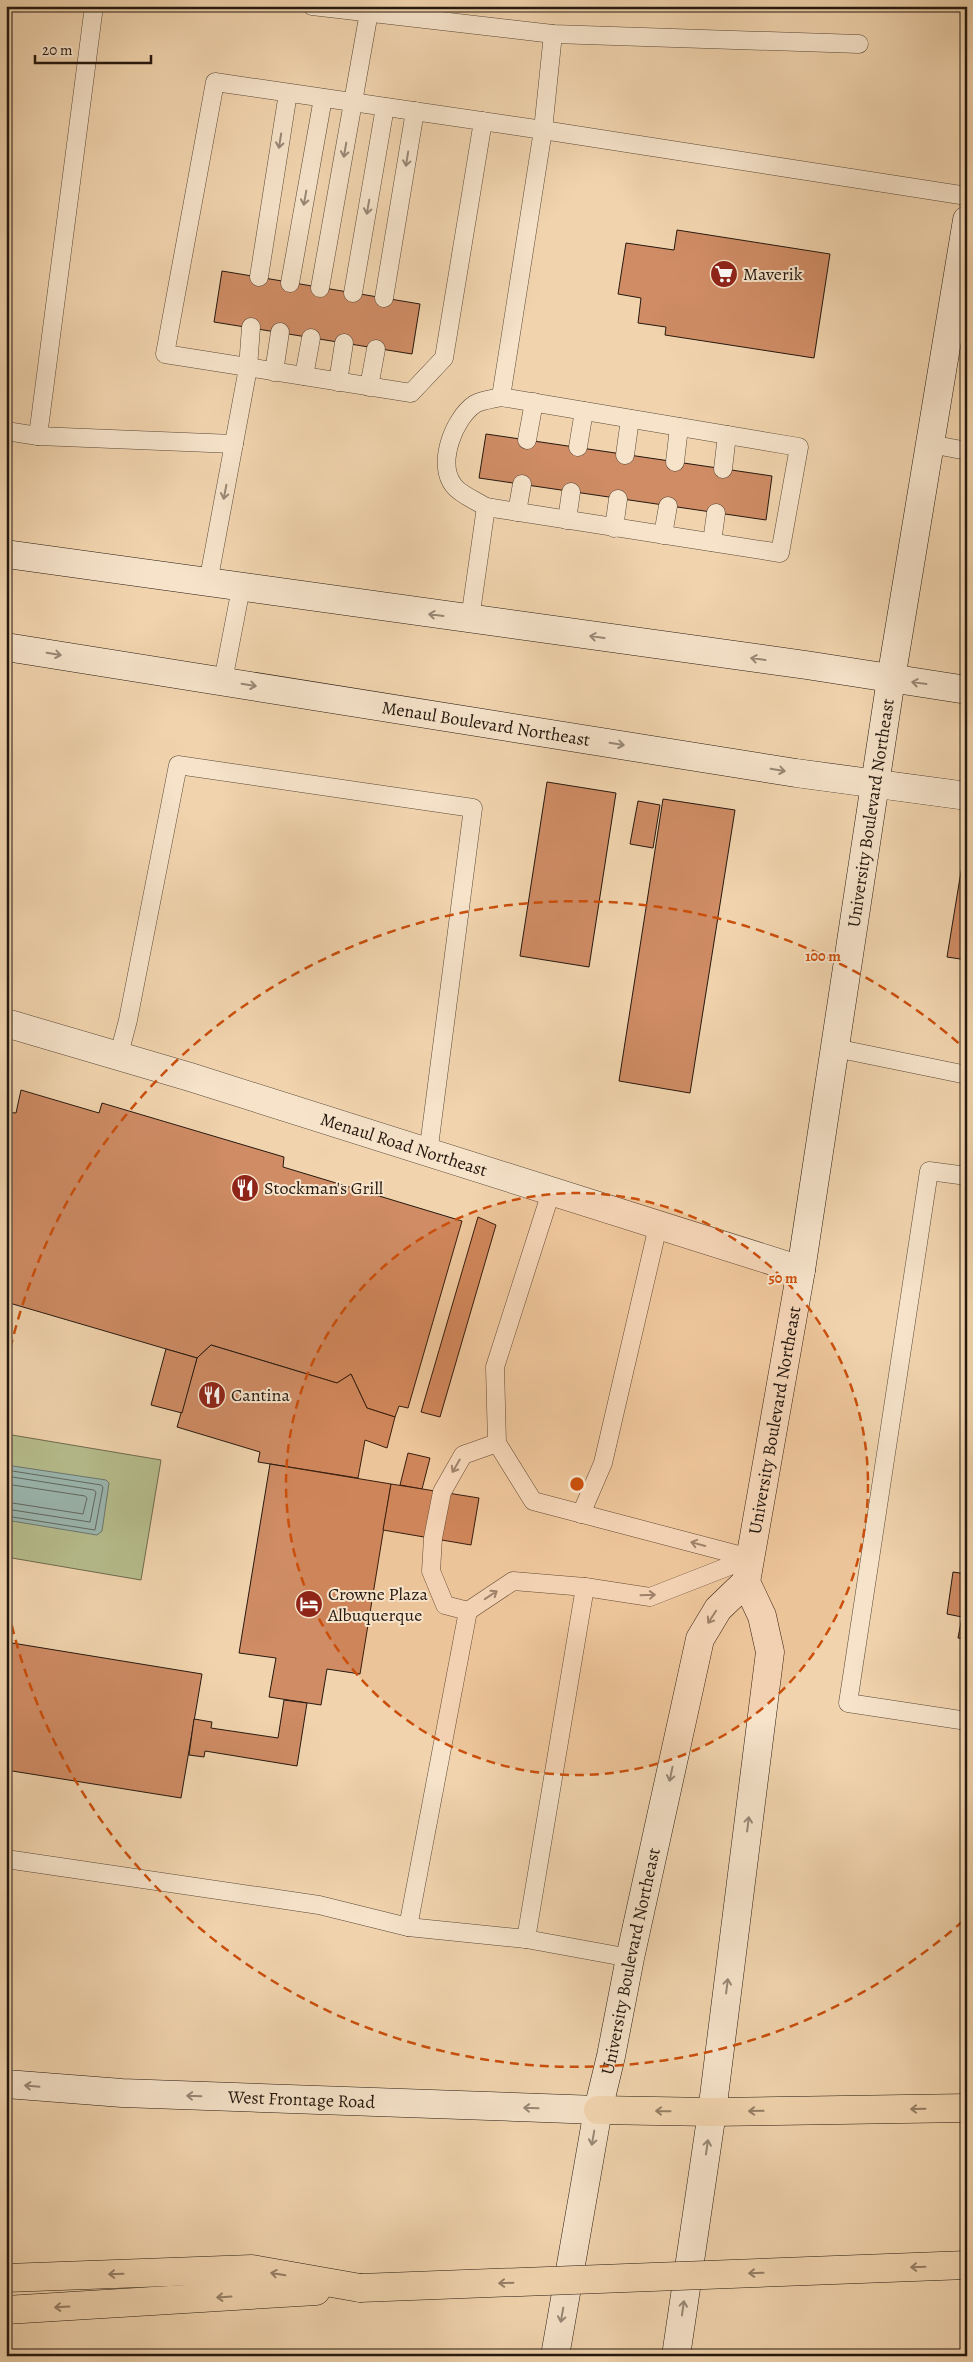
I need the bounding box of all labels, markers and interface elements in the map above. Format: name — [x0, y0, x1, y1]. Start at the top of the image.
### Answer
scale bar — [35, 32, 151, 64]
text: 20 m — [42, 40, 73, 60]
one-way arrow — [275, 132, 285, 148]
one-way arrow — [340, 142, 349, 158]
one-way arrow — [401, 151, 411, 167]
one-way arrow — [299, 189, 309, 205]
one-way arrow — [362, 199, 372, 215]
supermarket icon: Maverik — [709, 259, 739, 289]
place label: Maverik — [743, 262, 803, 286]
one-way arrow — [220, 483, 229, 499]
one-way arrow — [428, 610, 444, 620]
one-way arrow — [589, 631, 605, 641]
one-way arrow — [46, 650, 62, 660]
one-way arrow — [750, 654, 766, 664]
one-way arrow — [911, 678, 927, 688]
one-way arrow — [241, 681, 257, 691]
street label: Menaul Boulevard Northeast — [380, 695, 592, 752]
street label: University Boulevard Northeast — [841, 697, 900, 929]
one-way arrow — [609, 740, 625, 750]
one-way arrow — [769, 765, 785, 775]
text: 100 m — [805, 946, 841, 966]
street label: Menaul Road Northeast — [317, 1107, 490, 1182]
restaurant icon: Stockman's Grill — [230, 1173, 260, 1203]
place label: Stockman's Grill — [264, 1176, 384, 1200]
text: 50 m — [768, 1268, 798, 1288]
street label: University Boulevard Northeast — [743, 1304, 806, 1536]
restaurant icon: Cantina — [197, 1380, 227, 1410]
place label: Cantina — [231, 1383, 290, 1407]
one-way arrow — [451, 1459, 461, 1473]
centre of rings — [568, 1475, 586, 1493]
one-way arrow — [691, 1539, 707, 1549]
place label: Crowne Plaza Albuquerque — [327, 1582, 428, 1627]
hotel icon: Crowne Plaza Albuquerque — [294, 1589, 324, 1619]
one-way arrow — [484, 1590, 498, 1600]
one-way arrow — [640, 1590, 656, 1599]
one-way arrow — [707, 1610, 717, 1624]
one-way arrow — [666, 1765, 675, 1781]
one-way arrow — [743, 1817, 753, 1833]
street label: University Boulevard Northeast — [595, 1846, 666, 2077]
one-way arrow — [722, 1978, 732, 1994]
one-way arrow — [24, 2082, 40, 2091]
street label: West Frontage Road — [227, 2085, 376, 2114]
one-way arrow — [186, 2091, 202, 2101]
one-way arrow — [524, 2103, 540, 2113]
one-way arrow — [910, 2104, 926, 2114]
one-way arrow — [655, 2106, 672, 2116]
one-way arrow — [748, 2106, 764, 2116]
one-way arrow — [587, 2129, 597, 2145]
one-way arrow — [702, 2139, 712, 2155]
one-way arrow — [910, 2262, 926, 2271]
one-way arrow — [270, 2268, 286, 2278]
one-way arrow — [748, 2268, 764, 2278]
one-way arrow — [108, 2270, 124, 2279]
one-way arrow — [498, 2278, 514, 2287]
one-way arrow — [216, 2293, 232, 2302]
one-way arrow — [678, 2300, 688, 2316]
one-way arrow — [54, 2303, 70, 2312]
one-way arrow — [556, 2307, 566, 2323]

